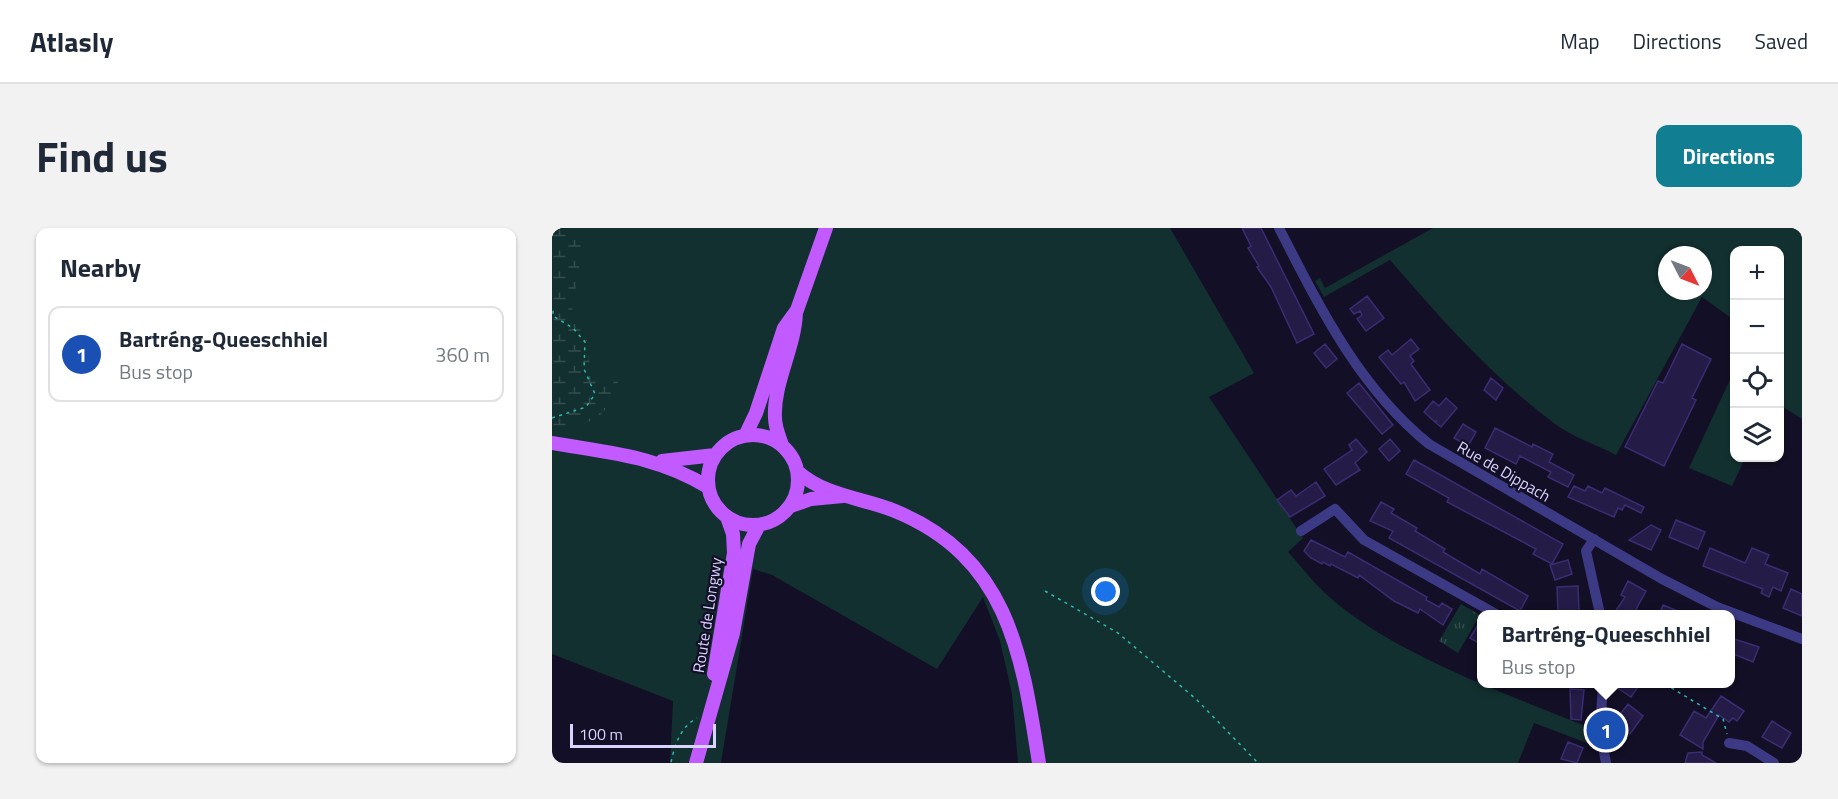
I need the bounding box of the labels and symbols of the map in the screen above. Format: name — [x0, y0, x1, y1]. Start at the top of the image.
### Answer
north arrow — [1658, 246, 1712, 300]
street label: Rue de Dippach — [1453, 435, 1555, 507]
street label: Route de Longwy — [686, 555, 728, 675]
your location — [1091, 577, 1120, 606]
pin: 1 — [1586, 708, 1626, 752]
scale bar — [570, 721, 716, 748]

